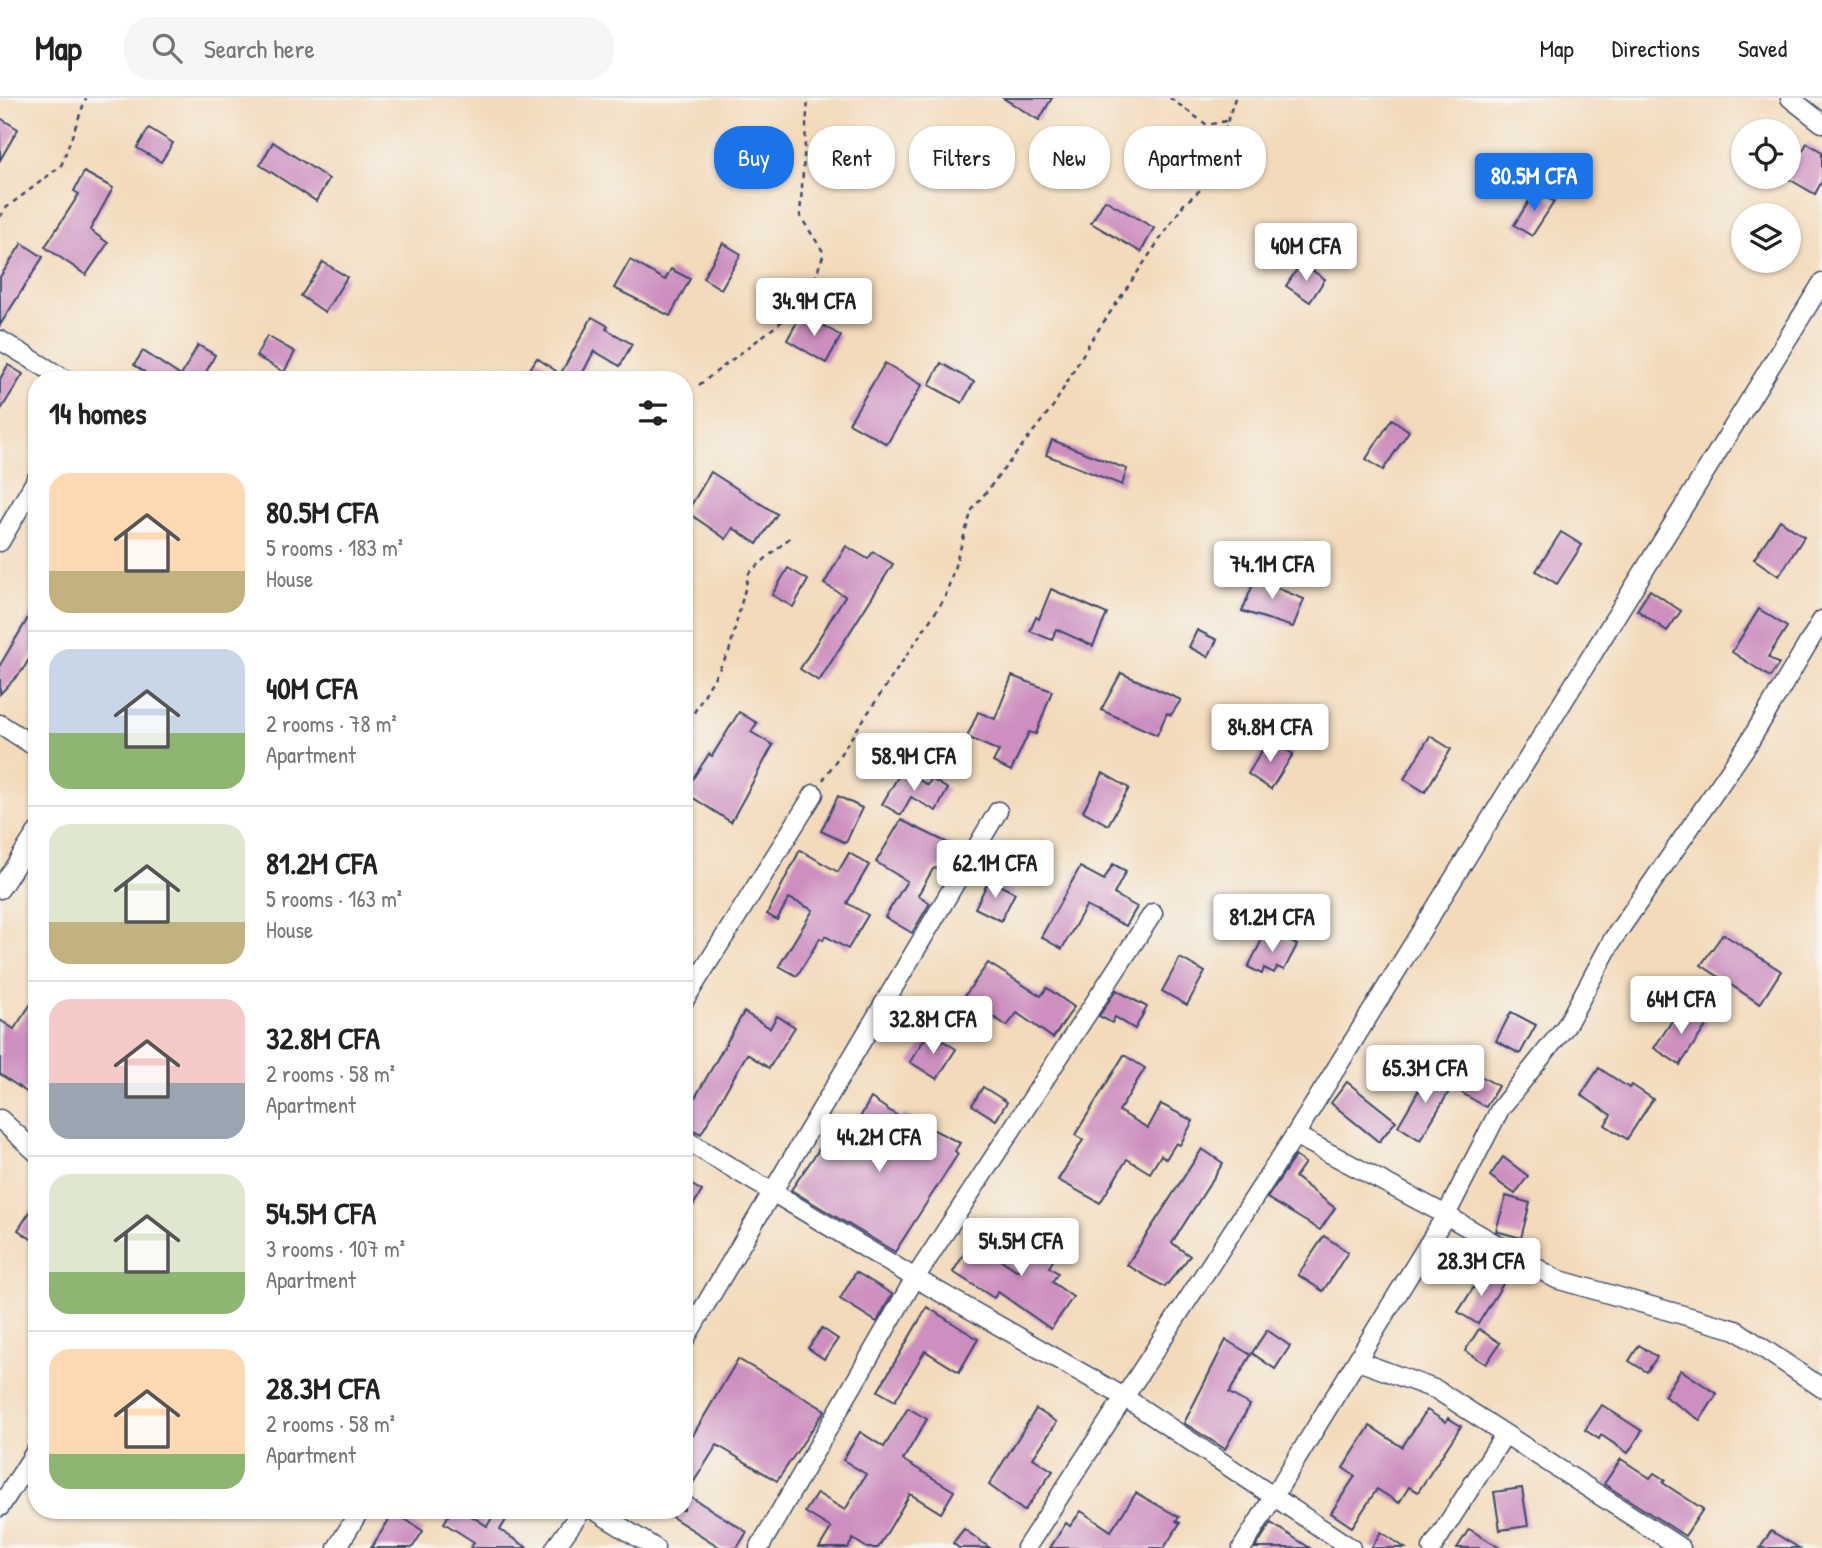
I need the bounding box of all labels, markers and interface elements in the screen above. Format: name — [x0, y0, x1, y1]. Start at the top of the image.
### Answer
search box — [124, 17, 614, 80]
text: Map — [35, 26, 82, 70]
icon: search — [148, 29, 186, 67]
text: Search here — [204, 31, 315, 66]
text: Map — [1540, 32, 1574, 64]
text: Directions — [1612, 32, 1700, 64]
text: Saved — [1738, 32, 1787, 64]
map controls — [1731, 119, 1801, 273]
button: locate — [1731, 119, 1801, 189]
chip: Buy — [714, 126, 794, 189]
chip: Rent — [808, 126, 895, 189]
chip: Filters — [909, 126, 1015, 189]
chip: New — [1029, 126, 1110, 189]
chip: Apartment — [1124, 126, 1266, 189]
pin: 80.5M CFA — [1454, 153, 1614, 213]
text: 80.5M CFA — [1491, 160, 1577, 191]
button: layers — [1731, 203, 1801, 273]
pin: 40M CFA — [1241, 223, 1371, 283]
text: 40M CFA — [1271, 230, 1341, 261]
pin: 34.9M CFA — [734, 278, 894, 338]
text: 34.9M CFA — [772, 285, 856, 316]
text: 14 homes — [49, 393, 147, 433]
icon: filters — [634, 394, 672, 432]
text: 80.5M CFA — [266, 492, 379, 532]
icon: home — [105, 501, 189, 585]
text: 5 rooms · 183 m² — [266, 532, 403, 563]
pin: 74.1M CFA — [1192, 542, 1352, 601]
text: 74.1M CFA — [1230, 548, 1314, 579]
text: House — [266, 563, 313, 594]
text: 40M CFA — [266, 668, 358, 708]
icon: home — [105, 677, 189, 761]
pin: 84.8M CFA — [1190, 704, 1350, 764]
text: 2 rooms · 78 m² — [266, 708, 397, 739]
text: 84.8M CFA — [1228, 711, 1312, 742]
pin: 58.9M CFA — [834, 734, 994, 793]
text: Apartment — [266, 739, 356, 770]
text: 58.9M CFA — [872, 740, 956, 771]
pin: 62.1M CFA — [915, 840, 1075, 900]
text: 81.2M CFA — [266, 843, 377, 883]
text: 62.1M CFA — [953, 847, 1037, 878]
icon: home — [105, 852, 189, 936]
text: 5 rooms · 163 m² — [266, 883, 402, 914]
pin: 81.2M CFA — [1192, 894, 1352, 954]
text: 81.2M CFA — [1229, 901, 1315, 932]
text: House — [266, 914, 313, 945]
pin: 64M CFA — [1616, 976, 1746, 1036]
text: 64M CFA — [1646, 983, 1716, 1014]
pin: 32.8M CFA — [853, 996, 1013, 1056]
text: 32.8M CFA — [889, 1003, 977, 1034]
text: 32.8M CFA — [266, 1018, 380, 1058]
icon: home — [105, 1027, 189, 1111]
pin: 65.3M CFA — [1345, 1046, 1505, 1105]
text: 65.3M CFA — [1382, 1052, 1468, 1083]
text: 2 rooms · 58 m² — [266, 1058, 395, 1089]
text: Apartment — [266, 1089, 356, 1120]
pin: 44.2M CFA — [799, 1114, 959, 1174]
text: 44.2M CFA — [837, 1121, 921, 1152]
text: 54.5M CFA — [266, 1193, 376, 1233]
icon: home — [105, 1202, 189, 1286]
pin: 54.5M CFA — [941, 1218, 1101, 1278]
text: 54.5M CFA — [979, 1225, 1063, 1256]
text: 3 rooms · 107 m² — [266, 1233, 405, 1264]
pin: 28.3M CFA — [1401, 1238, 1561, 1298]
text: 28.3M CFA — [1437, 1245, 1525, 1276]
text: Apartment — [266, 1264, 356, 1295]
text: 28.3M CFA — [266, 1368, 380, 1408]
icon: home — [105, 1377, 189, 1461]
text: 2 rooms · 58 m² — [266, 1408, 395, 1439]
text: Apartment — [266, 1439, 356, 1470]

